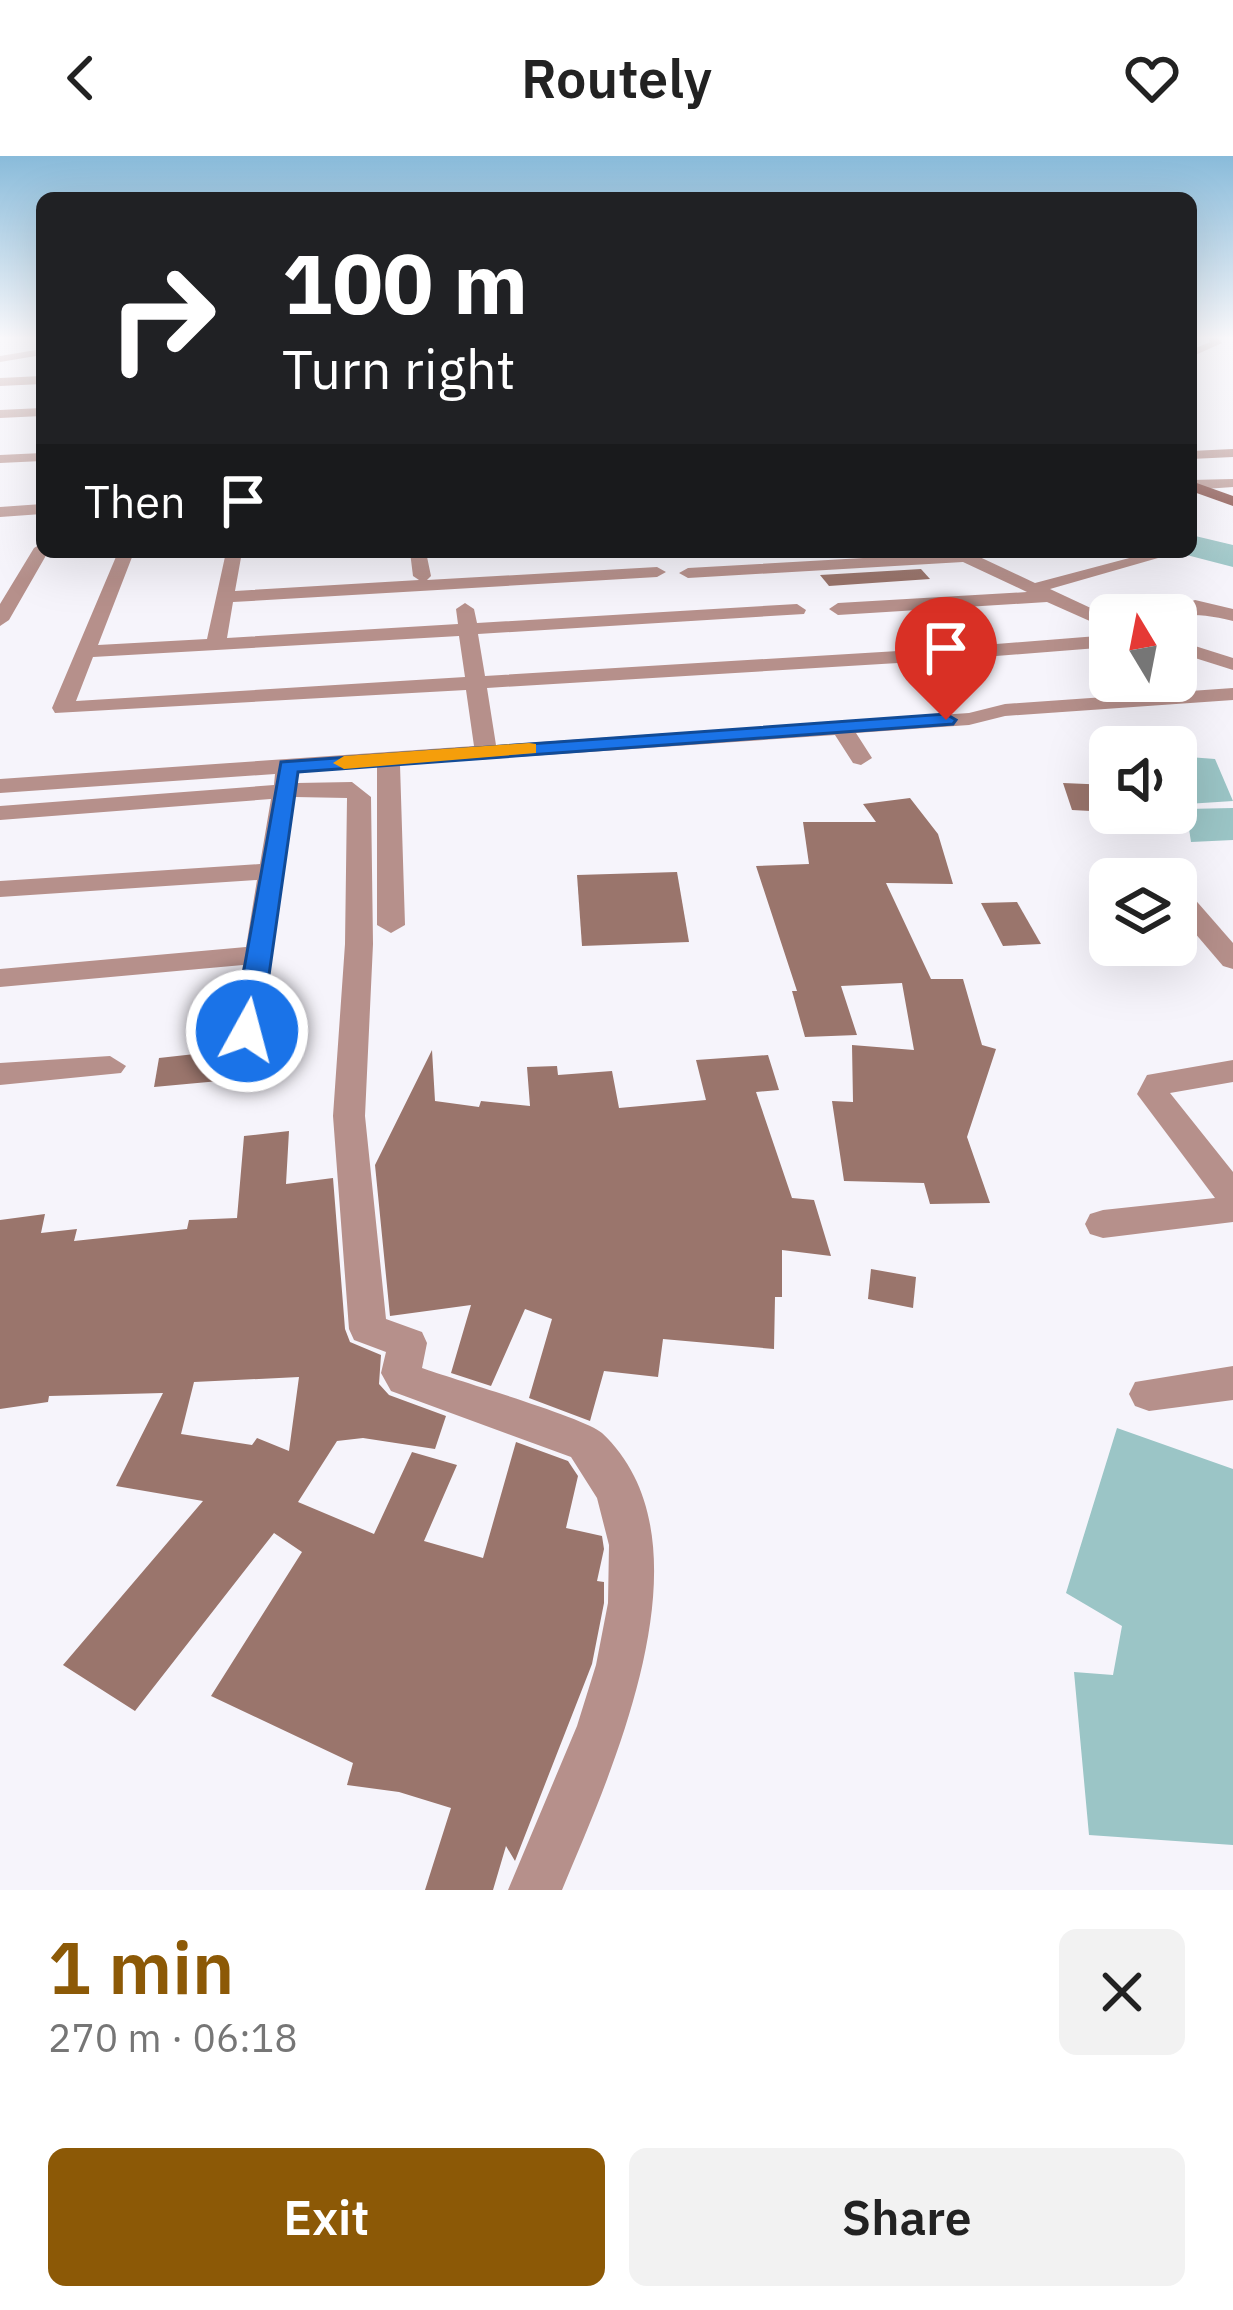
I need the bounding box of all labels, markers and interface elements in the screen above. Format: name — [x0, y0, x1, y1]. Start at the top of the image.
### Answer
text: Routely — [521, 43, 712, 113]
icon: back — [48, 45, 114, 111]
icon: heart — [1119, 45, 1185, 111]
text: 100 m — [282, 228, 528, 337]
icon: right — [84, 240, 240, 396]
text: Turn right — [282, 334, 516, 404]
icon: arrive — [210, 468, 276, 534]
text: Then — [84, 472, 186, 530]
north arrow — [1089, 594, 1197, 702]
map controls — [1089, 594, 1197, 966]
pin — [895, 597, 997, 720]
icon: arrive — [913, 615, 979, 681]
button: sound — [1089, 726, 1197, 834]
button: layers — [1089, 858, 1197, 966]
position arrow — [184, 968, 310, 1094]
text: 1 min — [48, 1920, 234, 2014]
button: close — [1059, 1929, 1185, 2055]
text: 270 m · 06:18 — [48, 2012, 298, 2063]
button: Exit — [48, 2148, 605, 2286]
button: Share — [629, 2148, 1185, 2286]

